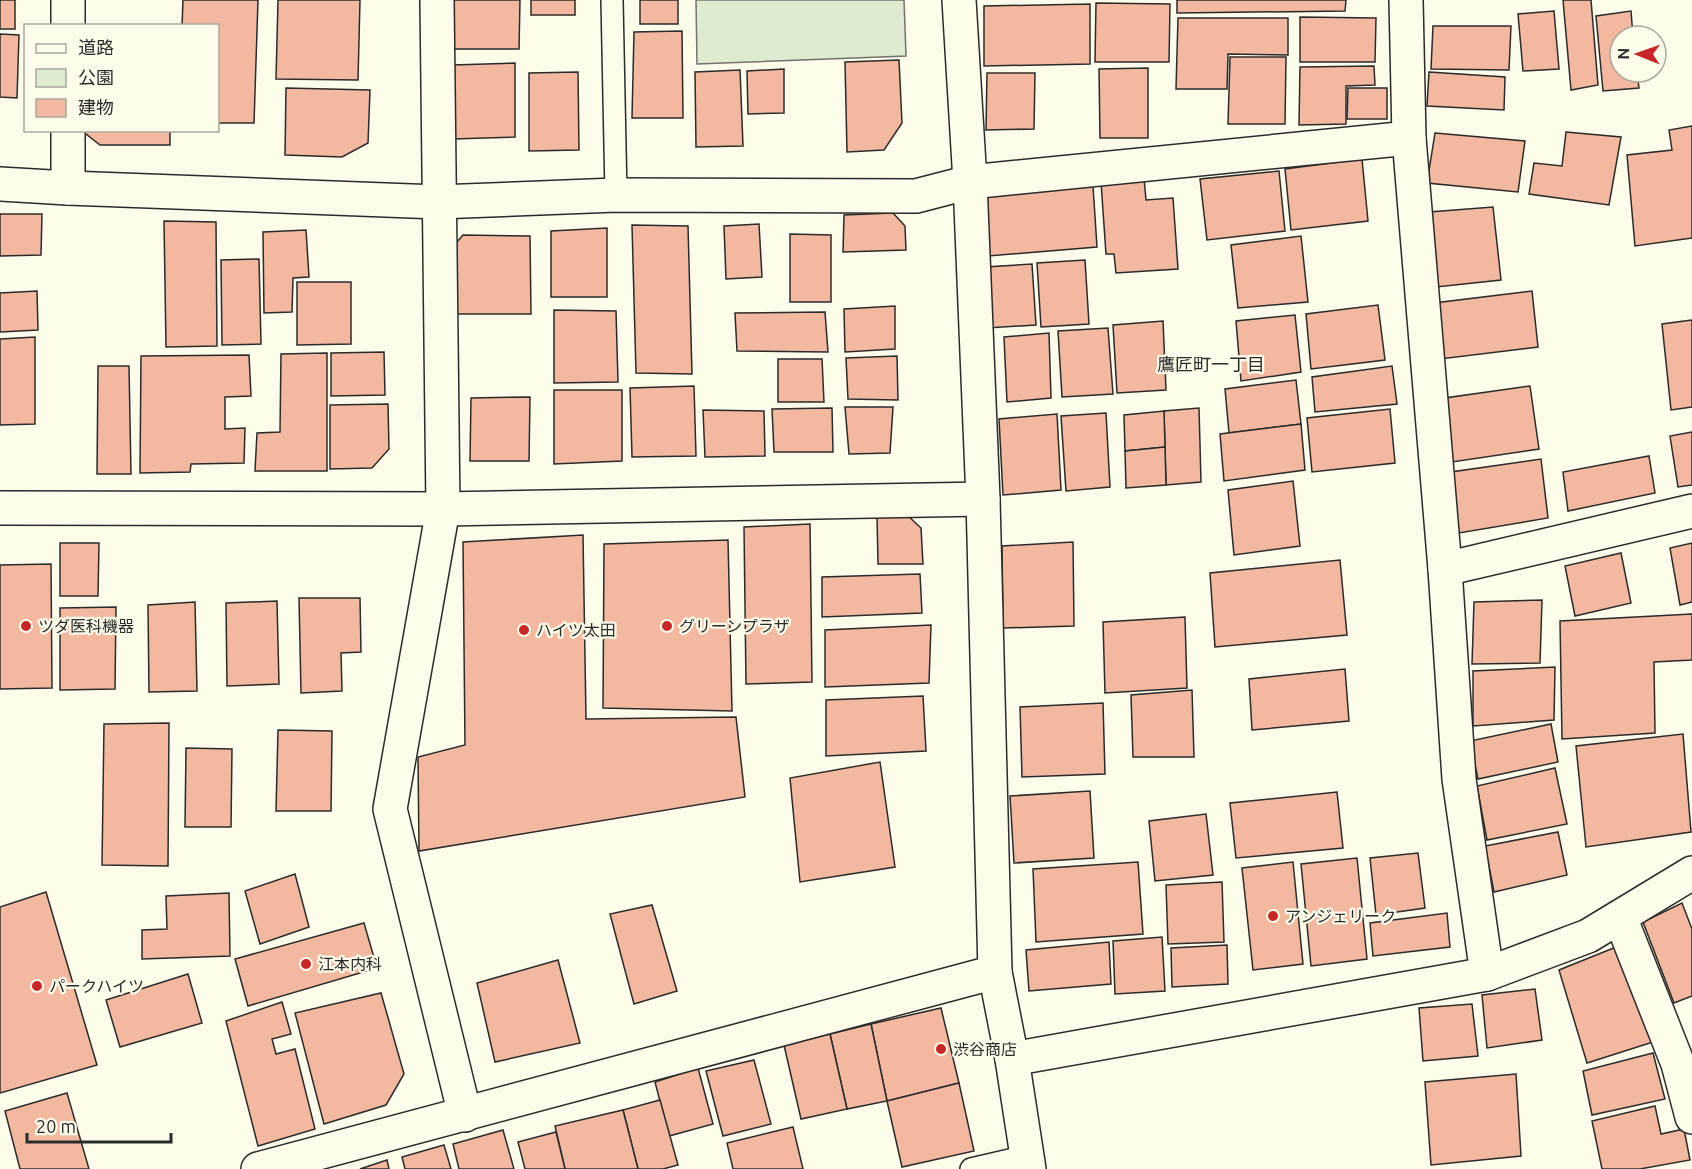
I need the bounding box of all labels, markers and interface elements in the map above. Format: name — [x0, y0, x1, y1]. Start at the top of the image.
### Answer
legend — [24, 24, 219, 132]
north arrow — [1608, 24, 1668, 84]
text: 道路 — [78, 37, 114, 57]
text: N — [1614, 48, 1632, 60]
text: 公園 — [78, 67, 114, 87]
text: 建物 — [78, 97, 114, 117]
district label: 鷹匠町一丁目 — [1157, 354, 1265, 374]
place label: ツダ医科機器 — [38, 617, 134, 635]
place label: グリーンプラザ — [679, 617, 790, 635]
marker: ツダ医科機器 — [19, 619, 33, 633]
marker: グリーンプラザ — [660, 619, 674, 633]
place label: ハイツ太田 — [536, 621, 616, 639]
marker: ハイツ太田 — [517, 623, 531, 637]
place label: アンジェリーク — [1285, 907, 1396, 925]
marker: アンジェリーク — [1266, 909, 1280, 923]
place label: 江本内科 — [318, 955, 382, 973]
marker: 江本内科 — [299, 957, 313, 971]
place label: パークハイツ — [49, 977, 144, 995]
marker: パークハイツ — [30, 979, 44, 993]
place label: 渋谷商店 — [953, 1040, 1017, 1058]
marker: 渋谷商店 — [934, 1042, 948, 1056]
scale bar — [27, 1106, 171, 1144]
text: 20 m — [36, 1116, 76, 1136]

